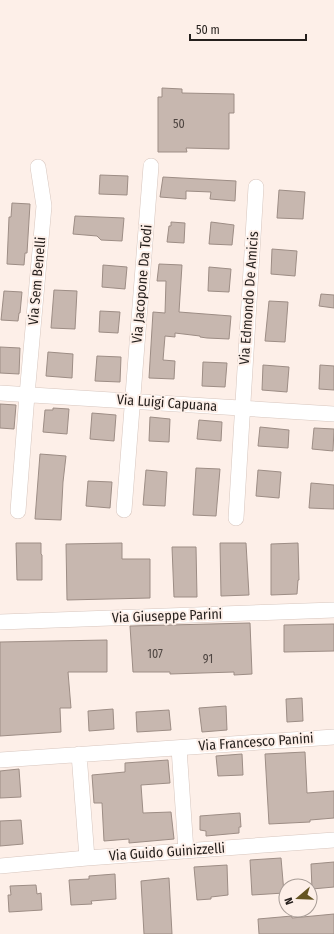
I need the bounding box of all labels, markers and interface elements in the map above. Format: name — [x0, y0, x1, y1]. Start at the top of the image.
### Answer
scale bar — [190, 16, 306, 42]
text: 50 m — [196, 23, 220, 37]
house number: 50 — [173, 117, 185, 131]
street label: Via Jacopone Da Todi — [128, 224, 156, 344]
street label: Via Edmondo De Amicis — [236, 231, 262, 365]
street label: Via Sem Benelli — [25, 236, 49, 326]
street label: Via Luigi Capuana — [116, 391, 218, 415]
street label: Via Giuseppe Parini — [112, 606, 222, 626]
house number: 107 — [147, 647, 163, 661]
house number: 91 — [203, 652, 213, 666]
street label: Via Francesco Panini — [198, 729, 314, 755]
street label: Via Guido Guinizzelli — [108, 839, 226, 865]
north arrow — [278, 878, 318, 918]
text: N — [282, 896, 296, 906]

